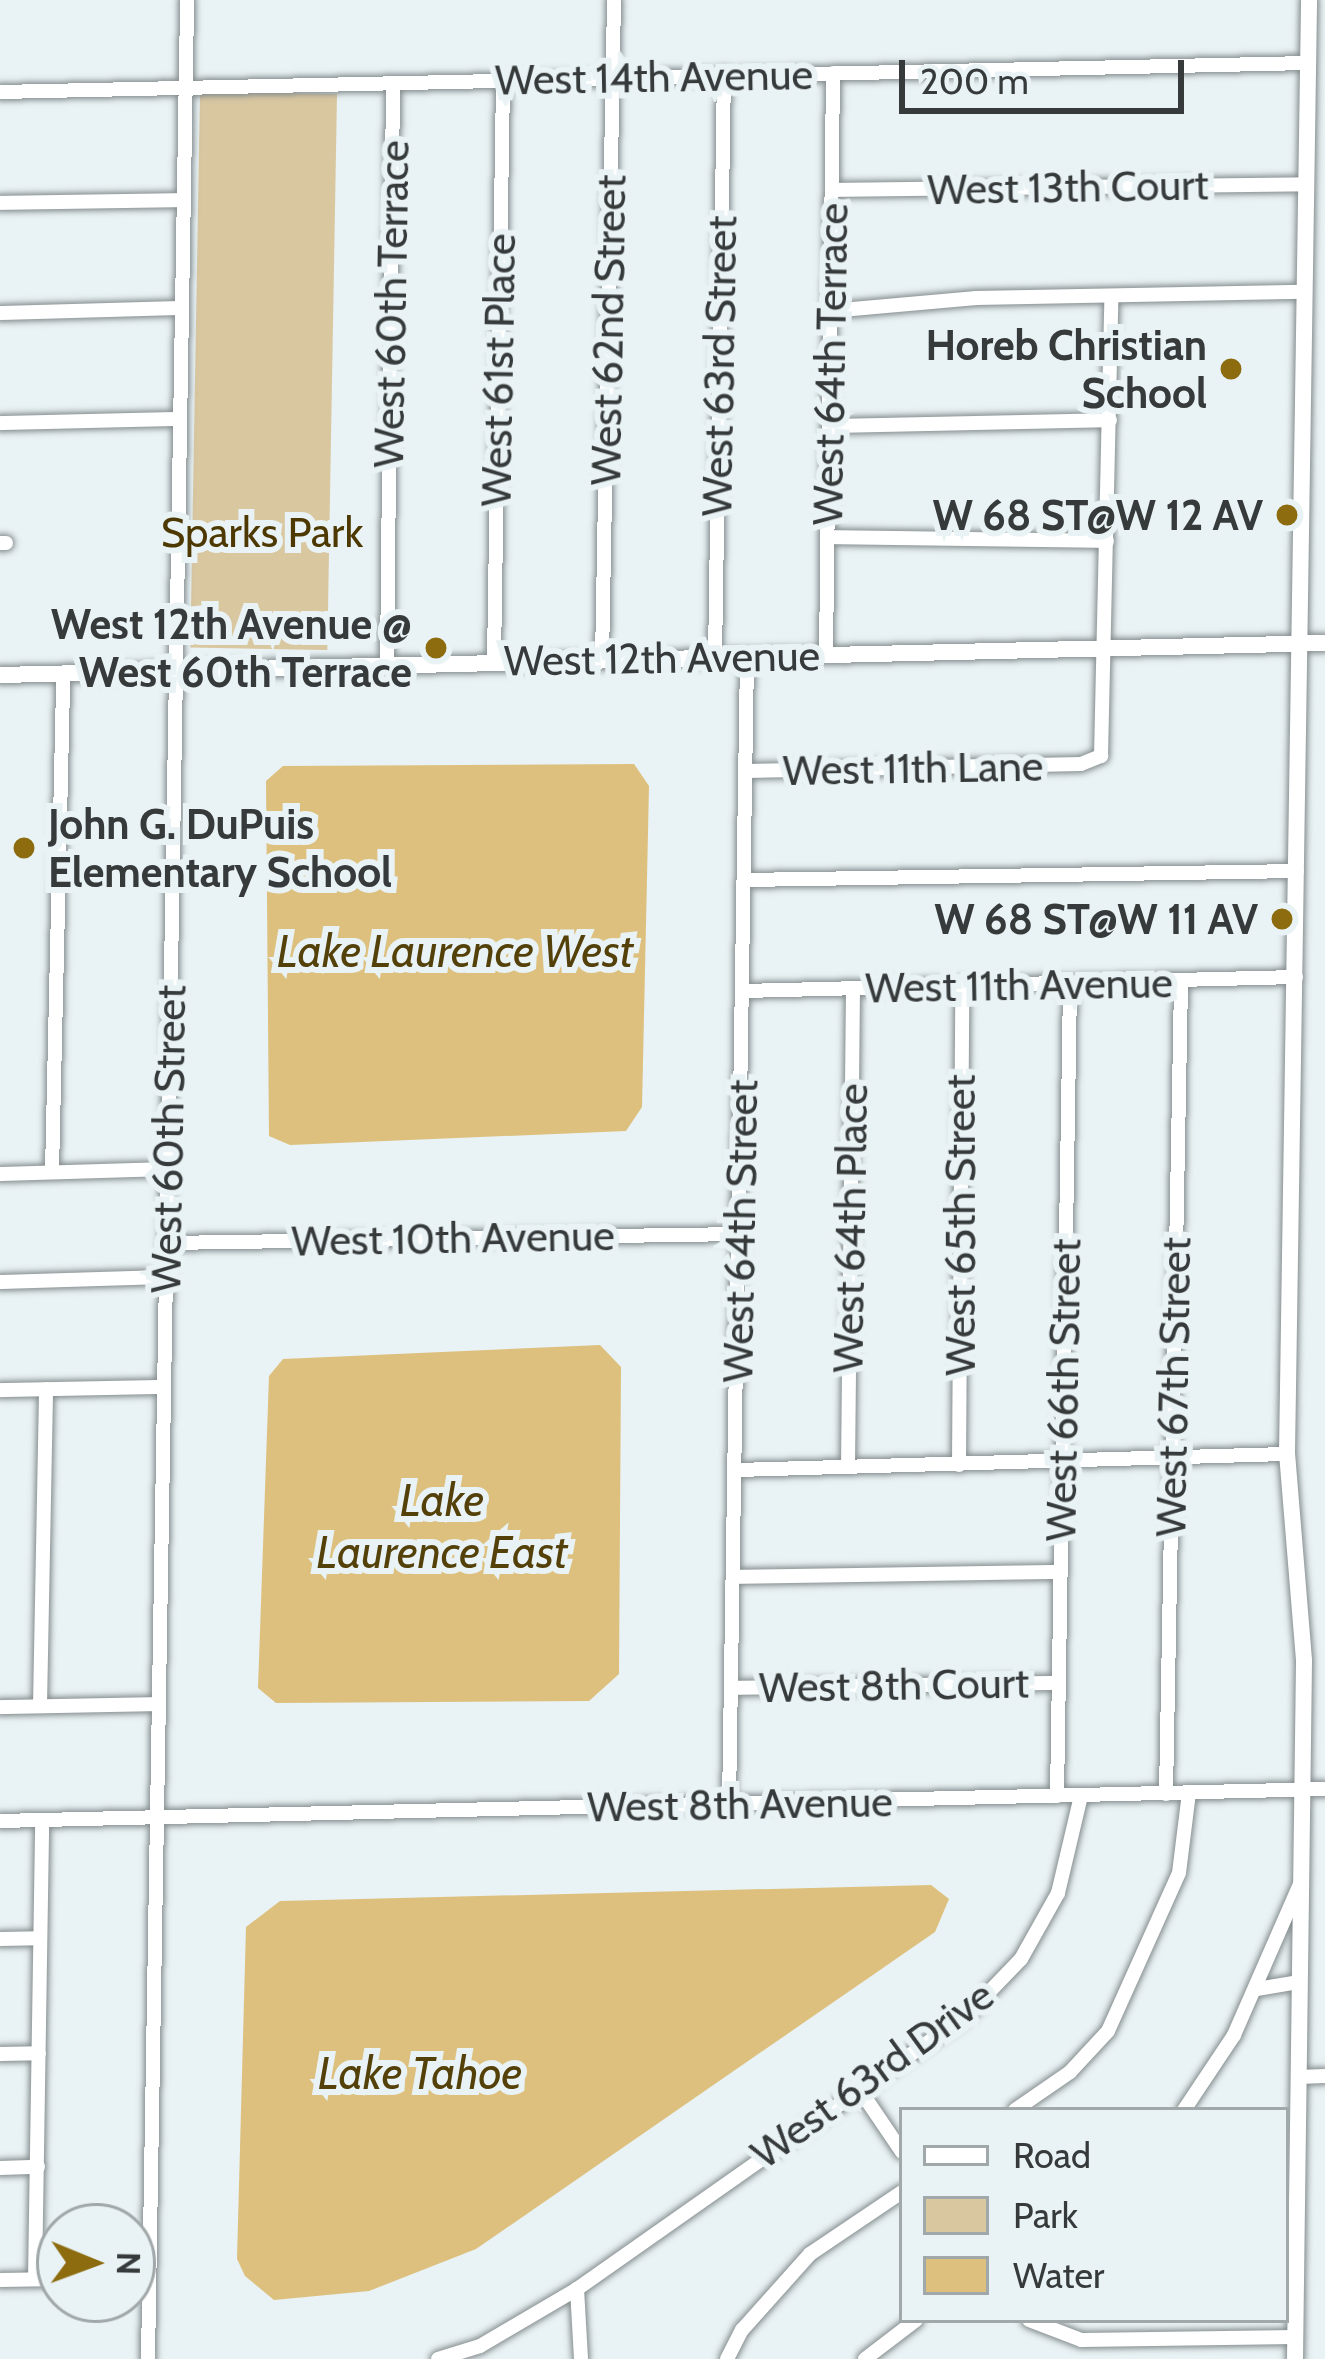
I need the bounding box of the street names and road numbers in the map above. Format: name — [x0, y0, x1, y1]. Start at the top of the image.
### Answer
street label: West 14th Avenue — [495, 49, 813, 105]
street label: West 60th Terrace — [363, 140, 419, 468]
street label: West 13th Court — [927, 159, 1209, 215]
street label: West 62nd Street — [580, 174, 636, 486]
street label: West 64th Terrace — [802, 202, 858, 526]
street label: West 63rd Street — [691, 215, 747, 517]
street label: West 61st Place — [470, 233, 526, 507]
street label: West 12th Avenue — [504, 630, 820, 686]
street label: West 11th Lane — [782, 741, 1044, 795]
street label: West 11th Avenue — [865, 957, 1173, 1013]
street label: West 60th Street — [140, 985, 196, 1293]
street label: West 65th Street — [935, 1074, 985, 1376]
street label: West 64th Street — [712, 1079, 768, 1383]
street label: West 64th Place — [822, 1083, 878, 1373]
street label: West 10th Avenue — [291, 1210, 615, 1266]
street label: West 67th Street — [1145, 1237, 1201, 1537]
street label: West 66th Street — [1035, 1238, 1091, 1542]
street label: West 8th Court — [758, 1657, 1030, 1713]
street label: West 8th Avenue — [587, 1776, 893, 1832]
street label: West 63rd Drive — [741, 1969, 1003, 2179]

